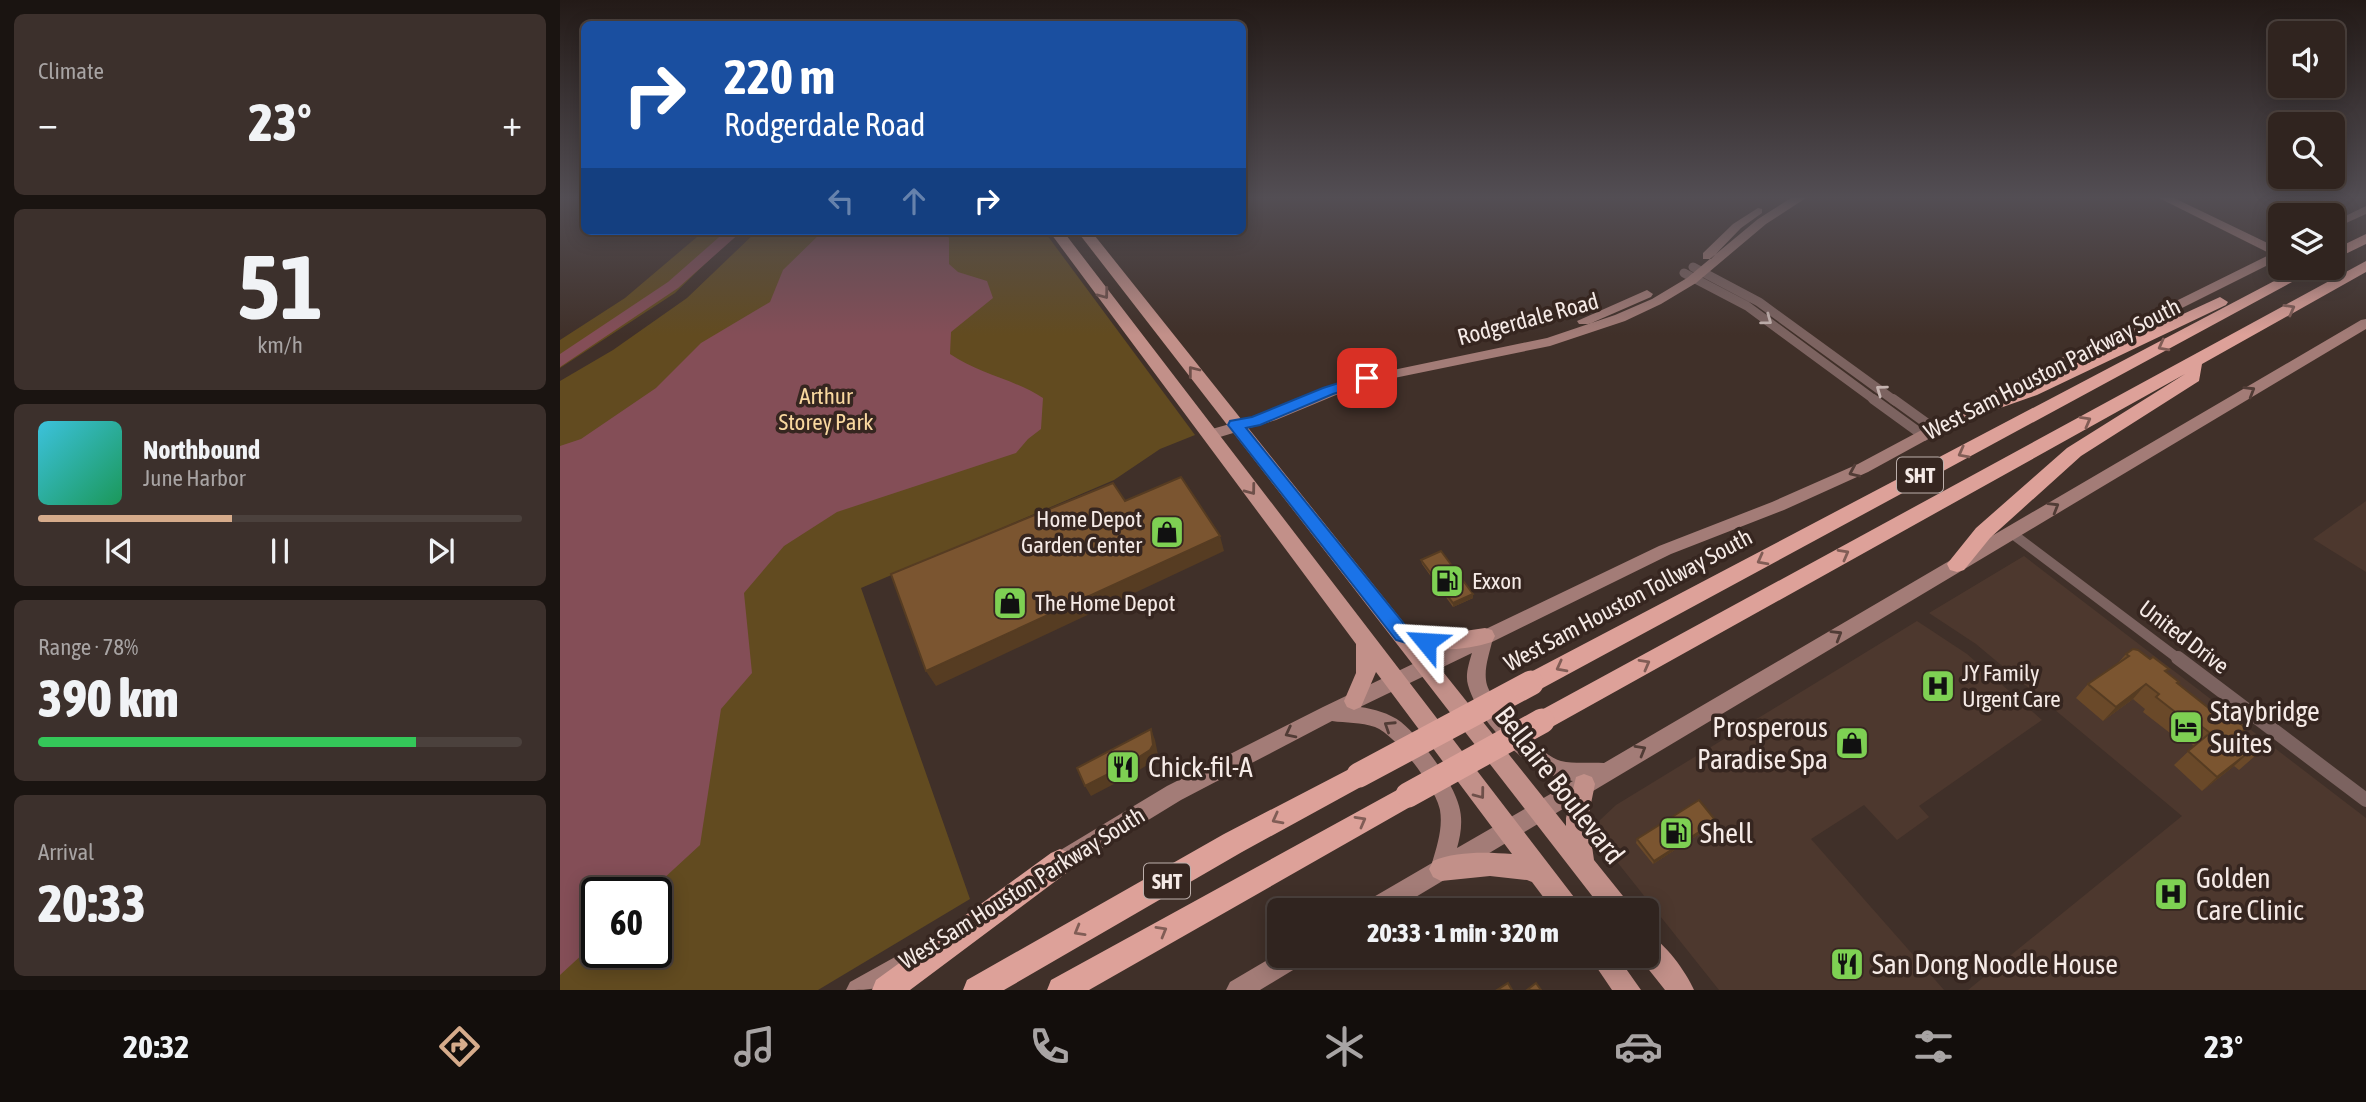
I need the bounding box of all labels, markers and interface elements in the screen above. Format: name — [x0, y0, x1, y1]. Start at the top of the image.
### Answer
map controls — [2268, 21, 2345, 280]
button: sound — [2268, 21, 2345, 98]
text: 220 m — [724, 48, 835, 104]
icon: right — [609, 49, 700, 140]
text: Climate — [38, 58, 104, 84]
text: 23° — [248, 92, 312, 152]
text: − — [38, 101, 58, 144]
text: + — [502, 101, 522, 144]
text: Rodgerdale Road — [724, 106, 926, 143]
button: search — [2268, 112, 2345, 189]
icon: left — [822, 182, 860, 220]
icon: ahead — [895, 182, 933, 220]
icon: right — [968, 182, 1006, 220]
button: layers — [2268, 203, 2345, 280]
text: 51 — [237, 234, 323, 338]
one-way arrow — [1095, 286, 1108, 298]
street label: Rodgerdale Road — [1455, 288, 1601, 350]
street label: West Sam Houston Parkway South — [1920, 293, 2184, 445]
one-way arrow — [2282, 304, 2295, 317]
one-way arrow — [1759, 312, 1772, 324]
text: km/h — [257, 332, 303, 358]
one-way arrow — [2158, 338, 2171, 351]
pin — [1337, 348, 1397, 408]
icon: arrive — [1348, 359, 1386, 397]
one-way arrow — [1189, 366, 1202, 379]
park label: Arthur Storey Park — [779, 383, 873, 435]
one-way arrow — [1876, 385, 1889, 398]
one-way arrow — [2243, 387, 2256, 400]
one-way arrow — [2079, 416, 2091, 429]
text: Northbound — [143, 435, 260, 465]
one-way arrow — [1957, 445, 1970, 458]
road number: SHT — [1897, 458, 1943, 492]
one-way arrow — [1848, 464, 1861, 478]
text: June Harbor — [143, 465, 246, 491]
one-way arrow — [1243, 482, 1255, 495]
one-way arrow — [2046, 502, 2059, 515]
place label: Home Depot Garden Center — [1021, 506, 1143, 558]
shop icon: Home Depot Garden Center — [1148, 513, 1186, 551]
street label: West Sam Houston Tollway South — [1500, 524, 1756, 676]
icon: previous — [100, 532, 138, 570]
icon: pause — [261, 532, 299, 570]
icon: next — [422, 532, 460, 570]
one-way arrow — [1837, 549, 1849, 562]
one-way arrow — [1757, 552, 1769, 565]
fuel station icon: Exxon — [1428, 562, 1466, 600]
place label: Exxon — [1472, 568, 1522, 594]
shop icon: The Home Depot — [991, 584, 1029, 622]
place label: The Home Depot — [1035, 590, 1175, 616]
street label: United Drive — [2134, 595, 2234, 679]
position arrow — [1389, 605, 1463, 679]
one-way arrow — [1830, 630, 1842, 643]
text: Range · 78% — [38, 634, 138, 660]
one-way arrow — [1556, 659, 1568, 672]
one-way arrow — [1637, 659, 1650, 672]
place label: JY Family Urgent Care — [1962, 660, 2061, 712]
hospital icon: JY Family Urgent Care — [1919, 667, 1957, 705]
text: 390 km — [38, 668, 179, 728]
place label: Staybridge Suites — [2210, 695, 2320, 759]
street label: Bellaire Boulevard — [1489, 700, 1631, 870]
hotel icon: Staybridge Suites — [2167, 708, 2205, 746]
place label: Prosperous Paradise Spa — [1697, 711, 1828, 775]
one-way arrow — [1384, 722, 1397, 735]
shop icon: Prosperous Paradise Spa — [1833, 724, 1871, 762]
one-way arrow — [1285, 725, 1297, 738]
one-way arrow — [1633, 746, 1646, 759]
restaurant icon: Chick-fil-A — [1104, 748, 1142, 786]
place label: Chick-fil-A — [1148, 751, 1253, 783]
one-way arrow — [1472, 786, 1485, 799]
street label: West Sam Houston Parkway South — [895, 802, 1149, 974]
one-way arrow — [1272, 811, 1284, 824]
fuel station icon: Shell — [1657, 814, 1695, 852]
one-way arrow — [1354, 816, 1367, 829]
place label: Shell — [1700, 817, 1753, 849]
text: Arrival — [38, 839, 94, 865]
place label: Golden Care Clinic — [2196, 862, 2304, 926]
road number: SHT — [1144, 864, 1190, 898]
text: 20:33 — [38, 873, 146, 933]
hospital icon: Golden Care Clinic — [2152, 875, 2190, 913]
speed limit sign: 60 — [581, 877, 672, 968]
text: 20:33 · 1 min · 320 m — [1367, 918, 1559, 948]
one-way arrow — [1074, 923, 1086, 936]
one-way arrow — [1155, 926, 1168, 939]
restaurant icon: San Dong Noodle House — [1828, 945, 1866, 983]
place label: San Dong Noodle House — [1872, 948, 2118, 980]
icon: directions — [435, 1022, 484, 1071]
icon: music — [730, 1022, 779, 1071]
icon: phone — [1025, 1022, 1074, 1071]
icon: climate — [1320, 1022, 1369, 1071]
icon: car — [1614, 1022, 1663, 1071]
icon: filters — [1909, 1022, 1958, 1071]
text: 20:32 — [123, 1028, 189, 1065]
text: 23° — [2204, 1028, 2243, 1065]

